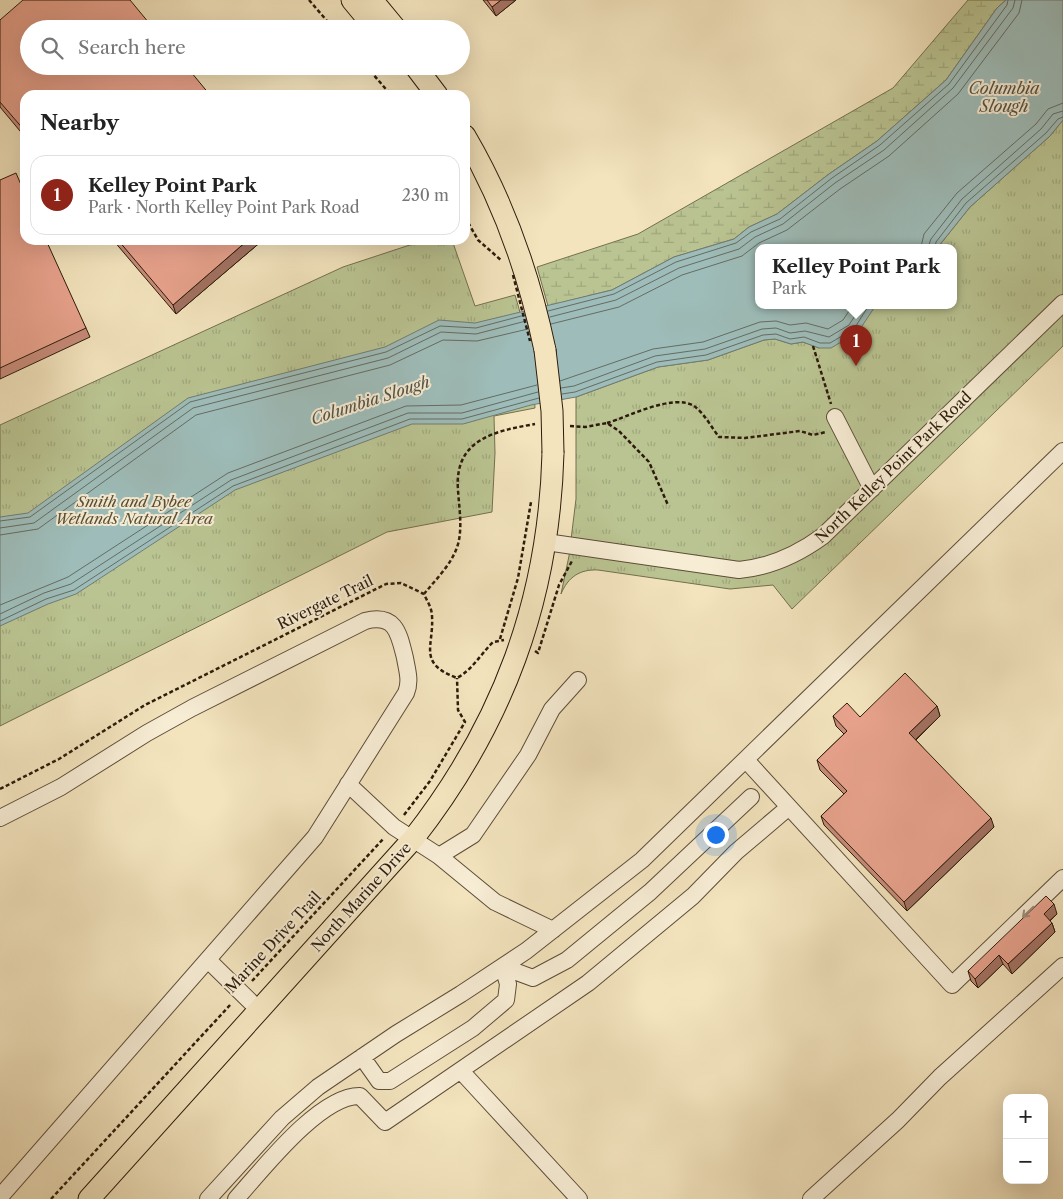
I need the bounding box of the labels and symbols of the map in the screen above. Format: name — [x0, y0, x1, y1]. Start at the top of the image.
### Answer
water label: Columbia Slough — [968, 78, 1040, 116]
pin: 1 — [840, 325, 872, 366]
water label: Columbia Slough — [308, 371, 432, 429]
street label: North Kelley Point Park Road — [811, 387, 975, 547]
park label: Smith and Bybee Wetlands Natural Area — [55, 492, 213, 528]
street label: Rivergate Trail — [274, 570, 377, 633]
your location — [703, 822, 729, 848]
street label: North Marine Drive — [307, 838, 415, 956]
street label: Marine Drive Trail — [221, 887, 325, 997]
one-way arrow — [1022, 906, 1034, 918]

